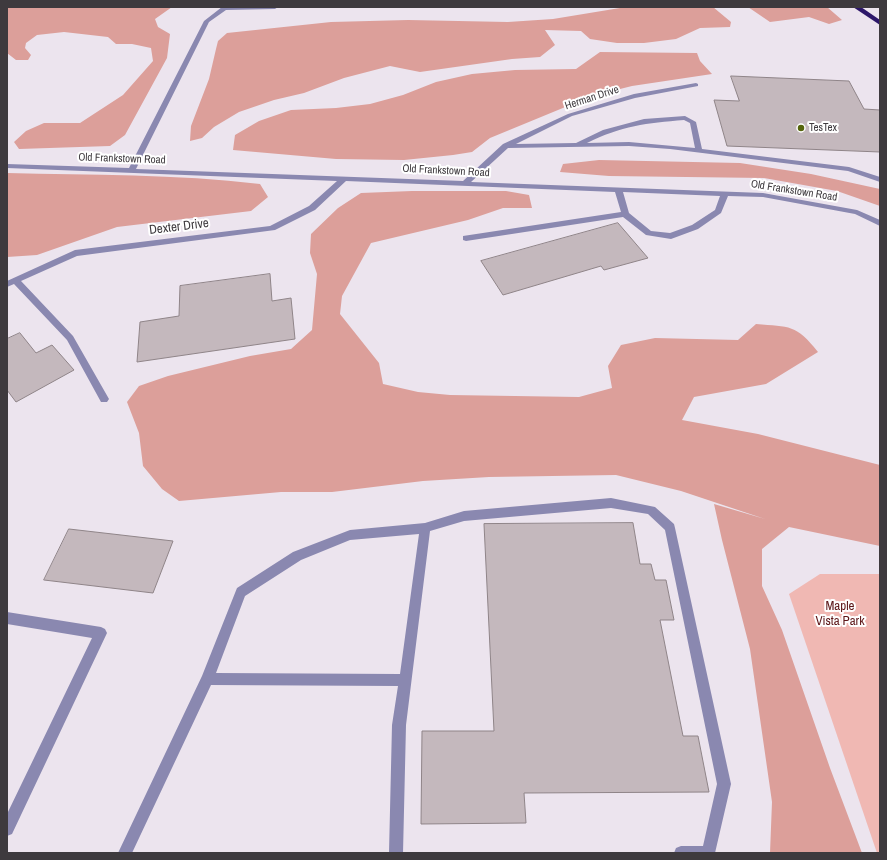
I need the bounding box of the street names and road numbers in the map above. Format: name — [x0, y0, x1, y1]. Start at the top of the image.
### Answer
street label: Herman Drive — [563, 83, 621, 113]
street label: Old Frankstown Road — [78, 151, 166, 167]
street label: Old Frankstown Road — [402, 162, 490, 180]
street label: Old Frankstown Road — [750, 178, 838, 204]
street label: Dexter Drive — [148, 216, 210, 238]

